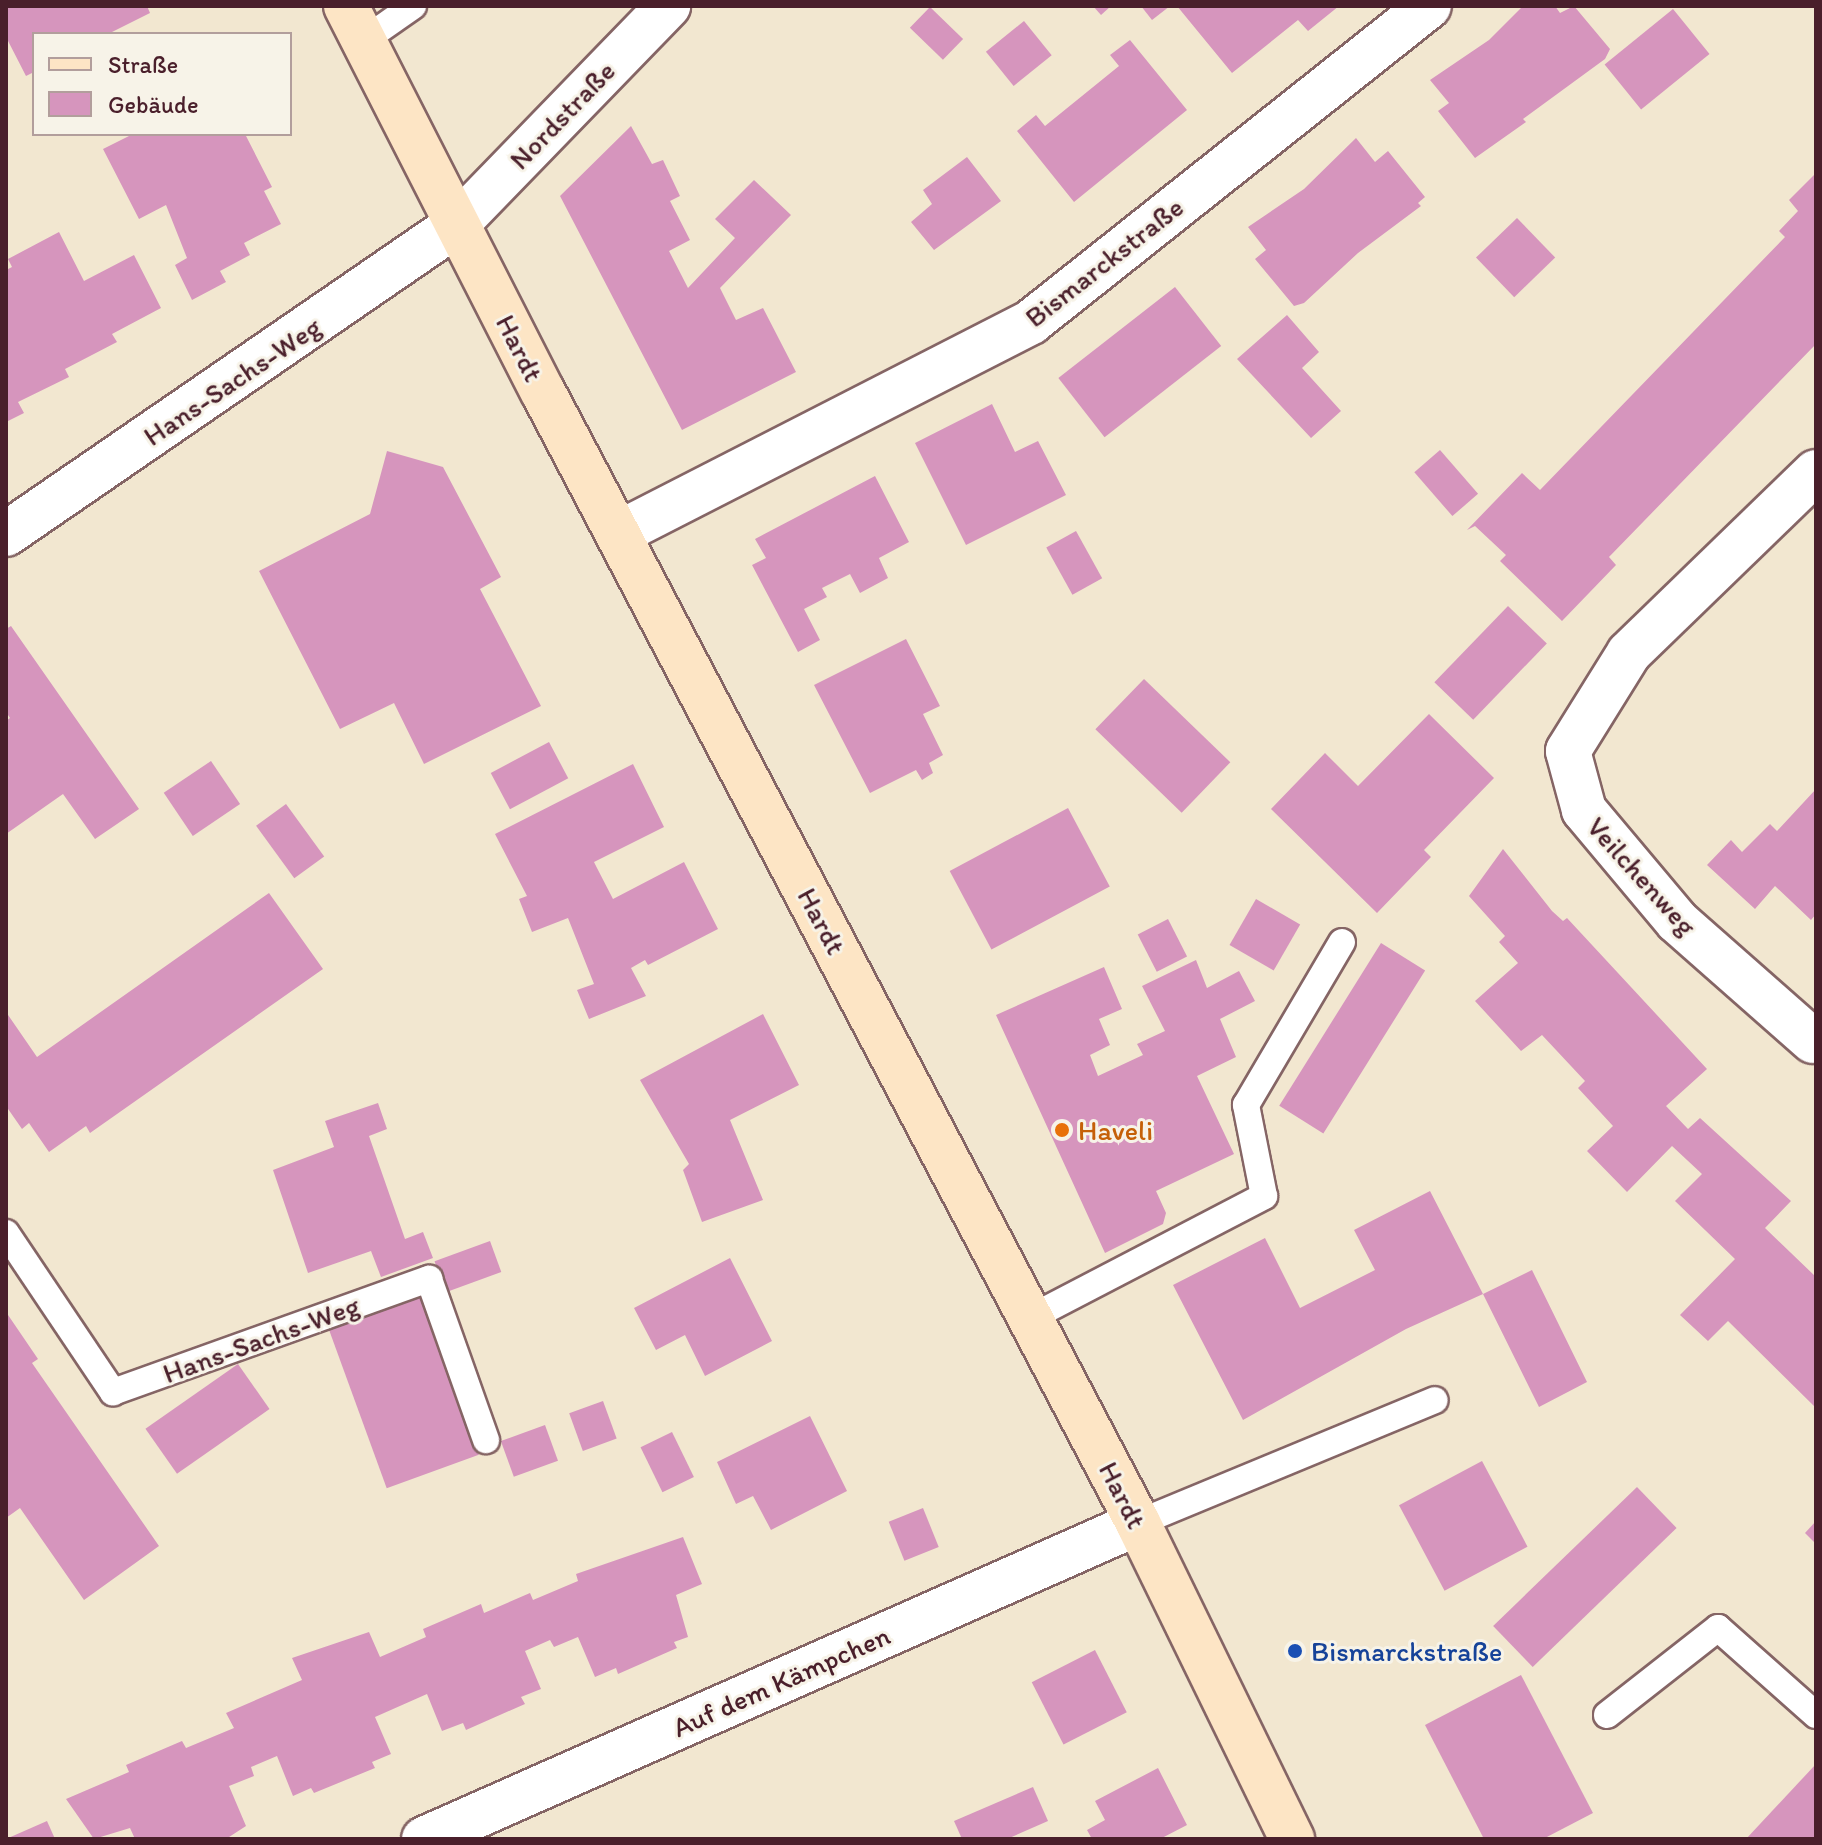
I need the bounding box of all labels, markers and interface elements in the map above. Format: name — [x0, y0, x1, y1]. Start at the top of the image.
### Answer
legend — [32, 32, 292, 136]
text: Straße — [108, 50, 178, 79]
street label: Nordstraße — [502, 54, 622, 176]
text: Gebäude — [108, 90, 199, 119]
street label: Bismarckstraße — [1018, 190, 1190, 334]
street label: Hans-Sachs-Weg — [137, 309, 327, 453]
street label: Hardt — [489, 309, 551, 387]
street label: Veilchenweg — [1580, 810, 1704, 942]
street label: Hardt — [791, 882, 853, 960]
place label: Haveli — [1078, 1113, 1153, 1147]
marker: Haveli — [1053, 1121, 1071, 1139]
street label: Hans-Sachs-Weg — [158, 1288, 364, 1390]
street label: Hardt — [1092, 1456, 1154, 1534]
street label: Auf dem Kämpchen — [667, 1618, 895, 1744]
place label: Bismarckstraße — [1311, 1634, 1502, 1668]
marker: Bismarckstraße — [1286, 1642, 1304, 1660]

